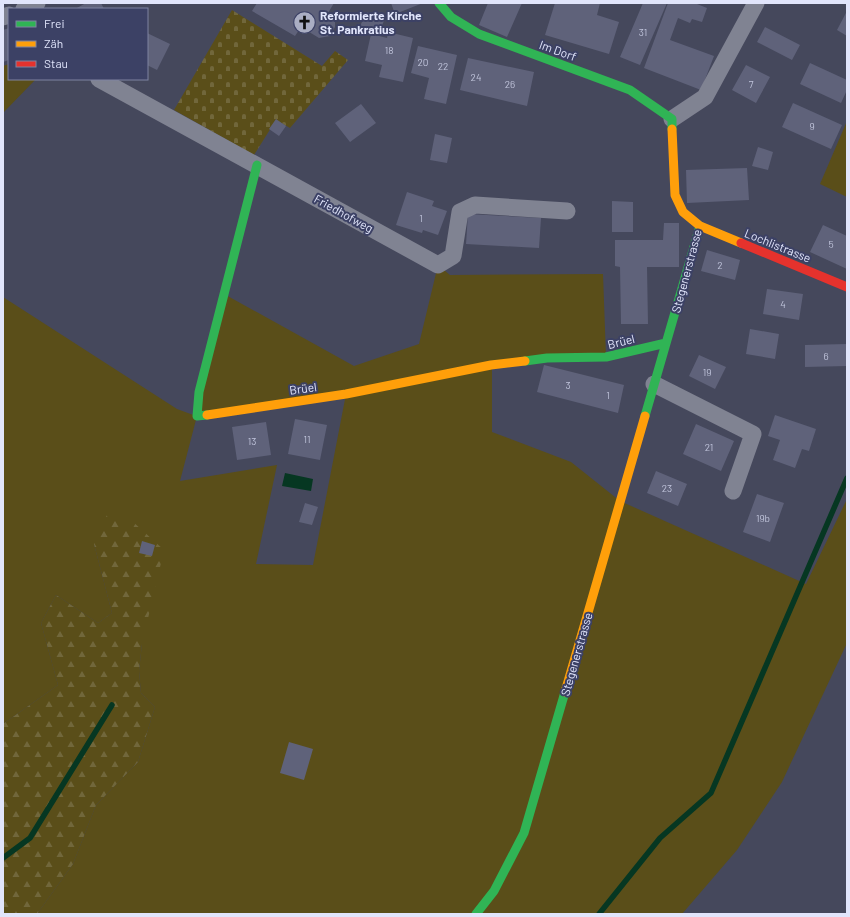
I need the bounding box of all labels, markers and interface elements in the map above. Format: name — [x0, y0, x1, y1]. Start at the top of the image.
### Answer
legend — [8, 8, 148, 80]
place label: Reformierte Kirche St. Pankratius — [320, 8, 422, 36]
church icon: Reformierte Kirche St. Pankratius — [291, 9, 317, 35]
text: Frei — [44, 16, 64, 30]
house number: 31 — [639, 26, 647, 38]
text: Zäh — [44, 36, 63, 50]
street label: Im Dorf — [538, 37, 578, 63]
house number: 18 — [385, 44, 393, 56]
text: Stau — [44, 56, 68, 70]
house number: 20 — [417, 56, 429, 68]
house number: 22 — [438, 60, 448, 72]
house number: 24 — [471, 71, 481, 83]
house number: 26 — [505, 78, 515, 90]
house number: 7 — [749, 78, 754, 90]
house number: 9 — [809, 120, 815, 132]
street label: Friedhofweg — [312, 191, 376, 235]
house number: 1 — [419, 212, 423, 224]
street label: Lochlistrasse — [743, 225, 813, 265]
street label: Stegenerstrasse — [668, 228, 704, 314]
house number: 5 — [828, 238, 834, 250]
house number: 2 — [717, 259, 723, 271]
house number: 4 — [780, 298, 786, 310]
street label: Brüel — [606, 331, 636, 351]
house number: 6 — [823, 350, 829, 362]
house number: 19 — [703, 366, 711, 378]
street label: Brüel — [288, 379, 318, 397]
house number: 3 — [565, 379, 571, 391]
house number: 1 — [606, 389, 610, 401]
house number: 11 — [303, 433, 311, 445]
house number: 13 — [248, 435, 256, 447]
house number: 21 — [705, 441, 713, 453]
house number: 23 — [662, 482, 672, 494]
house number: 19b — [756, 512, 770, 524]
street label: Stegenerstrasse — [557, 611, 595, 697]

